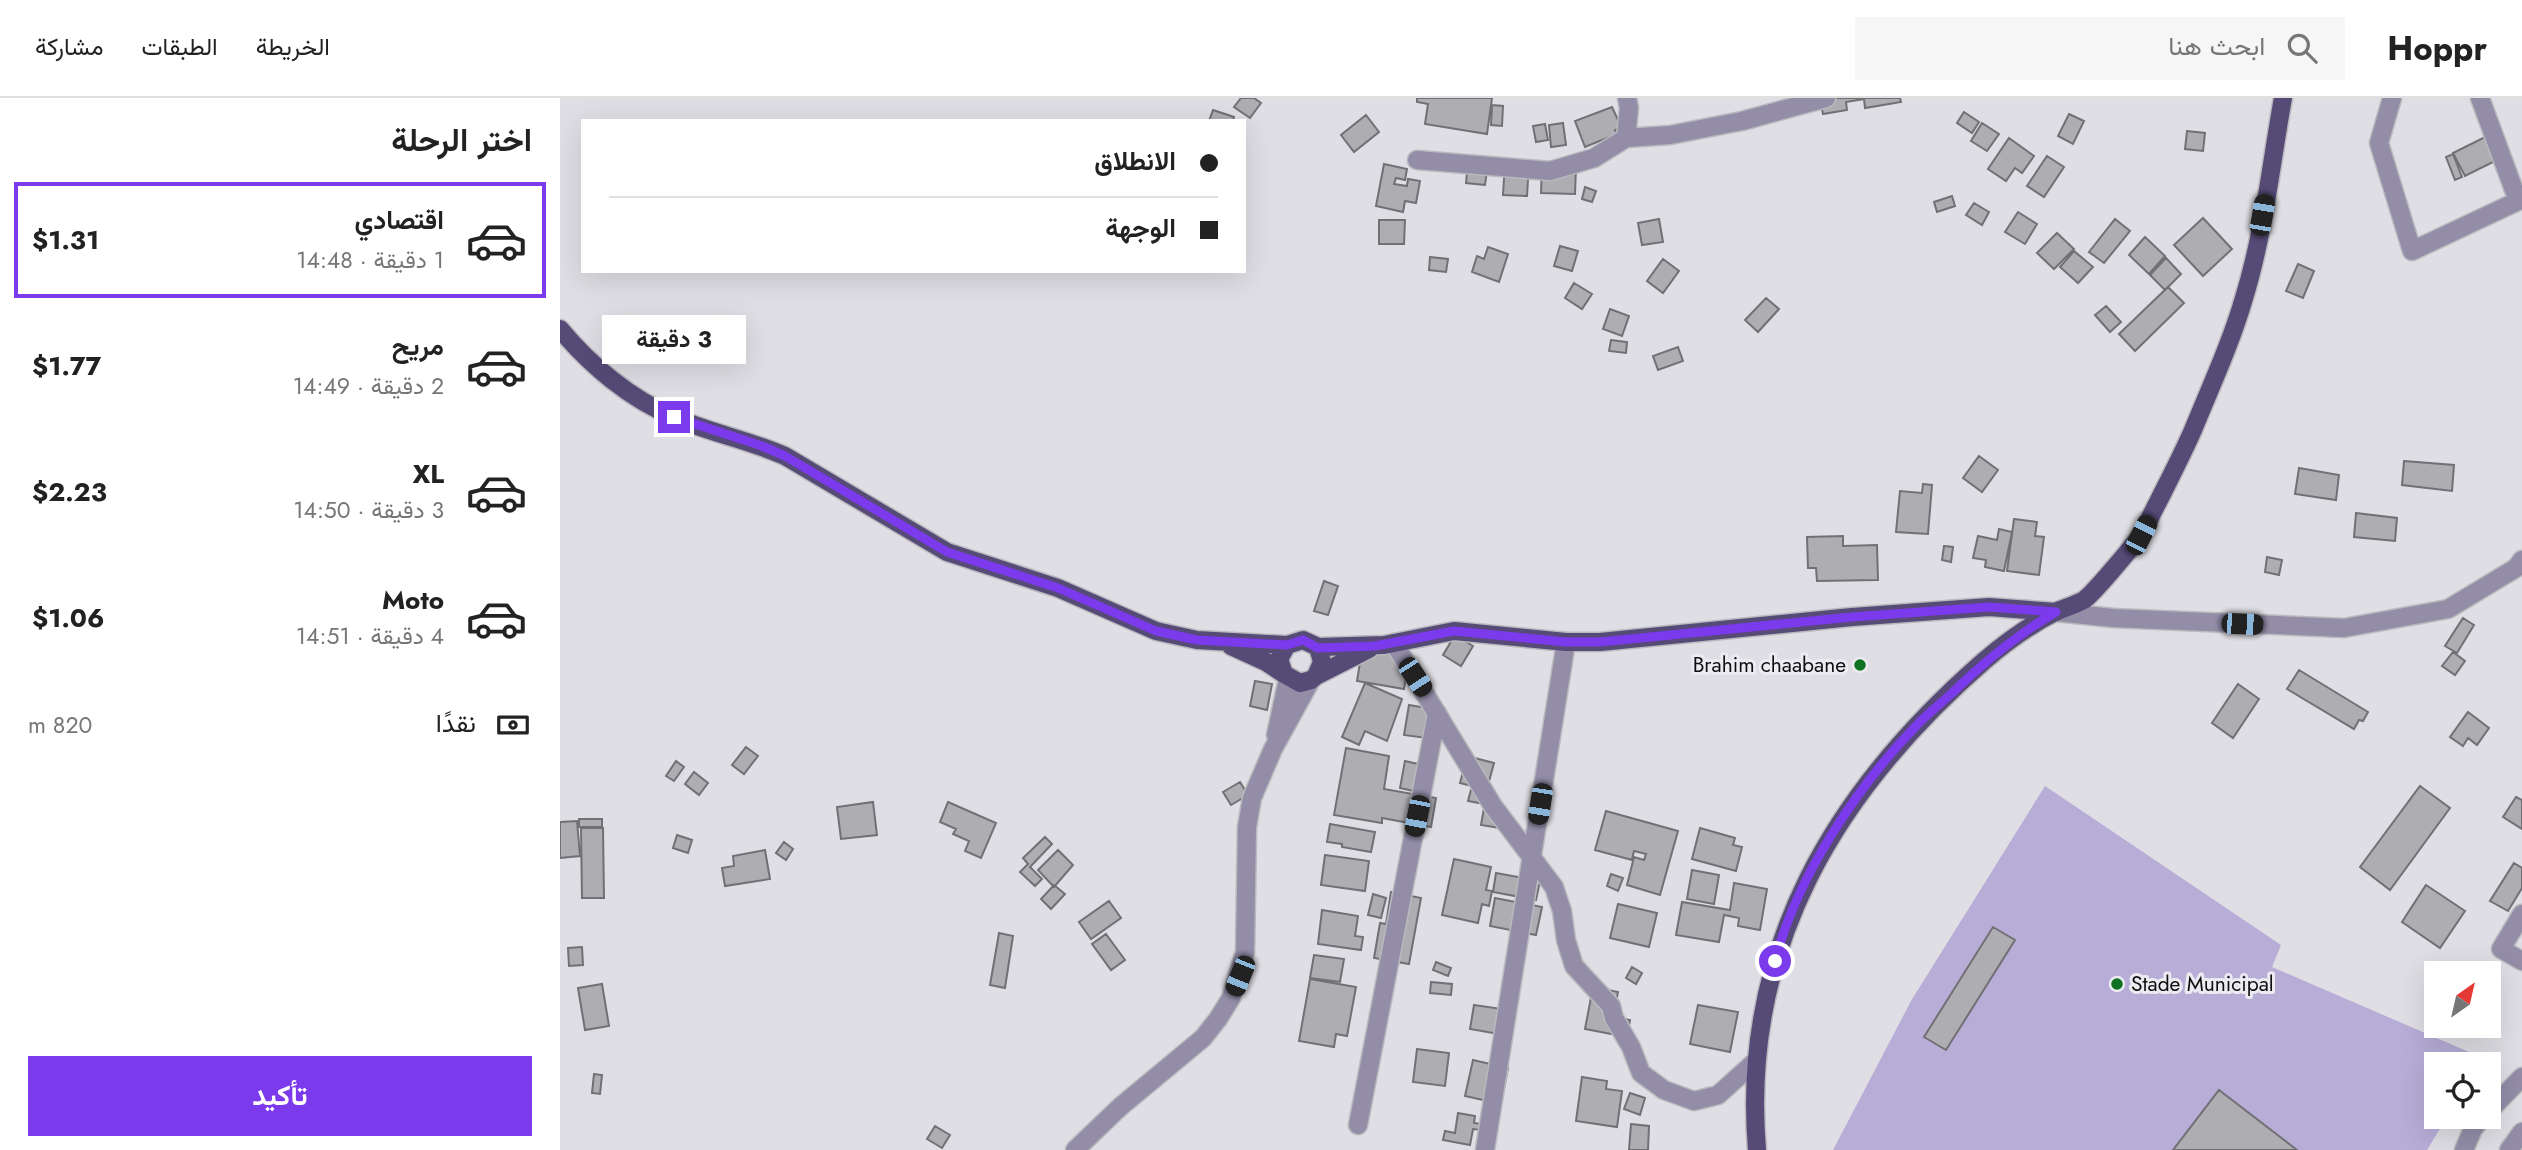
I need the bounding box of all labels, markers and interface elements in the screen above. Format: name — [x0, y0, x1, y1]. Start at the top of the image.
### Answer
search box — [1855, 17, 2345, 80]
text: Hoppr — [2387, 25, 2487, 72]
text: ابحث هنا — [2168, 27, 2265, 65]
text: مشاركة — [35, 29, 103, 64]
text: الطبقات — [141, 29, 218, 64]
text: الخريطة — [256, 29, 330, 64]
icon: search — [2283, 29, 2321, 67]
text: اختر الرحلة — [391, 117, 532, 163]
text: الانطلاق — [1094, 142, 1176, 180]
car — [2249, 192, 2276, 238]
text: اقتصادي — [355, 201, 444, 239]
icon: car — [465, 209, 528, 272]
text: الوجهة — [1105, 209, 1176, 247]
text: $1.31 — [32, 221, 99, 259]
text: 1 دقيقة · 14:48 — [296, 243, 444, 277]
callout: 3 دقيقة — [602, 316, 746, 364]
text: 3 دقيقة — [636, 322, 712, 356]
text: مريح — [392, 327, 444, 365]
icon: car — [465, 335, 528, 398]
text: $1.77 — [32, 347, 101, 385]
text: 2 دقيقة · 14:49 — [293, 369, 444, 403]
route end — [658, 401, 690, 433]
text: XL — [412, 455, 444, 493]
icon: car — [465, 461, 528, 524]
text: $2.23 — [32, 473, 107, 511]
text: 3 دقيقة · 14:50 — [293, 493, 444, 527]
car — [2123, 512, 2160, 558]
text: Moto — [382, 581, 444, 619]
icon: car — [465, 587, 528, 650]
text: $1.06 — [32, 599, 104, 637]
car — [2221, 613, 2264, 635]
text: 4 دقيقة · 14:51 — [296, 619, 444, 653]
place label: Brahim chaabane — [1693, 650, 1846, 680]
car — [1395, 654, 1436, 700]
marker: Brahim chaabane — [1852, 657, 1868, 673]
text: نقدًا — [436, 704, 476, 742]
icon: cash — [494, 706, 532, 744]
text: 820 m — [28, 708, 92, 742]
car — [1527, 782, 1554, 826]
car — [1403, 793, 1432, 839]
route start — [1759, 945, 1791, 977]
car — [1223, 953, 1258, 999]
north arrow — [2424, 961, 2501, 1038]
map controls — [2424, 961, 2501, 1129]
place label: Stade Municipal — [2131, 969, 2274, 999]
marker: Stade Municipal — [2109, 976, 2125, 992]
button: locate — [2424, 1052, 2501, 1129]
button: تأكيد — [28, 1056, 532, 1136]

